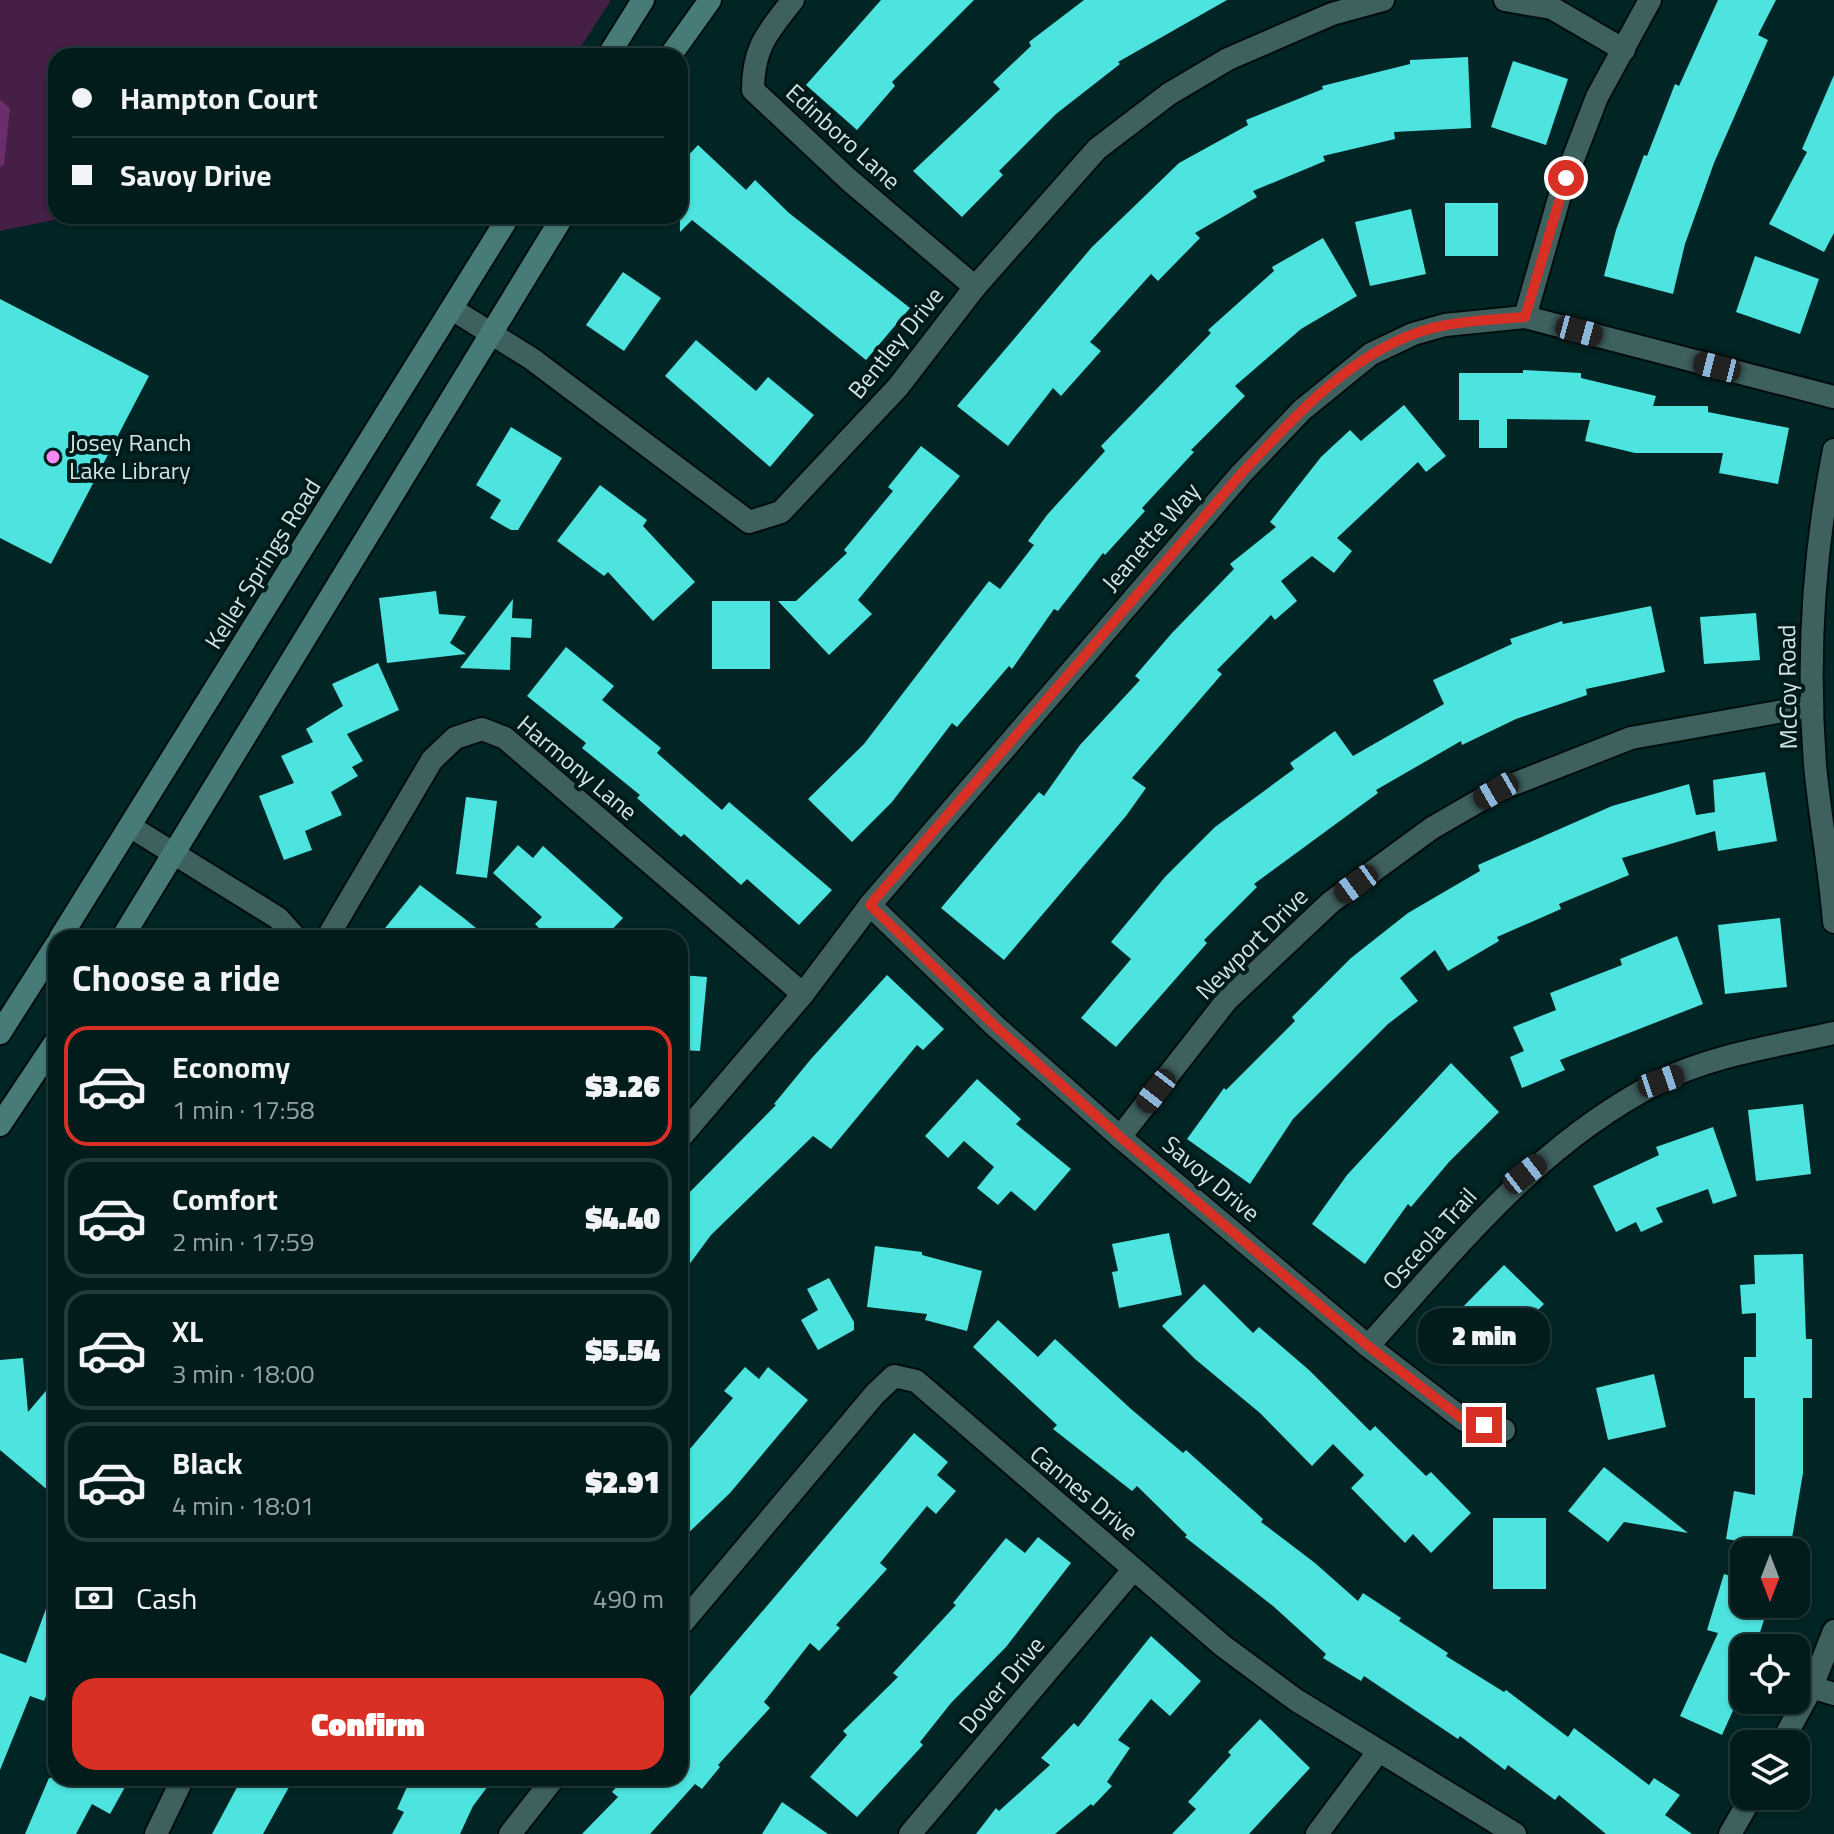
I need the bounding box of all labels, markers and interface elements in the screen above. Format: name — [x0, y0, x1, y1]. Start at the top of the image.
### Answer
text: Hampton Court — [120, 75, 318, 121]
street label: Edinboro Lane — [778, 75, 909, 198]
text: Savoy Drive — [120, 152, 272, 198]
route start — [1548, 160, 1584, 196]
street label: Bentley Drive — [839, 279, 952, 406]
car — [1553, 313, 1605, 349]
car — [1691, 350, 1743, 384]
place label: Josey Ranch Lake Library — [69, 424, 191, 488]
marker: Josey Ranch Lake Library — [44, 448, 62, 466]
street label: Keller Springs Road — [195, 471, 329, 656]
street label: Jeanette Way — [1093, 473, 1208, 599]
street label: McCoy Road — [1768, 624, 1806, 750]
street label: Harmony Lane — [510, 706, 646, 828]
car — [1469, 769, 1523, 813]
car — [1330, 860, 1382, 908]
street label: Newport Drive — [1187, 879, 1316, 1008]
text: Choose a ride — [72, 950, 280, 1005]
text: Economy — [172, 1044, 290, 1090]
icon: car — [76, 1050, 148, 1122]
car — [1634, 1062, 1688, 1100]
text: $3.26 — [586, 1063, 660, 1109]
car — [1132, 1065, 1180, 1117]
text: 1 min · 17:58 — [172, 1090, 315, 1129]
street label: Savoy Drive — [1155, 1127, 1268, 1230]
car — [1499, 1150, 1551, 1198]
text: Comfort — [172, 1176, 278, 1222]
street label: Osceola Trail — [1374, 1179, 1485, 1297]
icon: car — [76, 1182, 148, 1254]
text: $4.40 — [586, 1195, 660, 1241]
text: 2 min · 17:59 — [172, 1222, 315, 1261]
text: XL — [172, 1308, 203, 1354]
callout: 2 min — [1418, 1309, 1550, 1365]
icon: car — [76, 1314, 148, 1386]
text: 2 min — [1452, 1316, 1516, 1355]
text: $5.54 — [586, 1327, 660, 1373]
text: 3 min · 18:00 — [172, 1354, 315, 1393]
route end — [1466, 1407, 1502, 1443]
street label: Cannes Drive — [1023, 1436, 1147, 1548]
text: Black — [172, 1440, 243, 1486]
icon: car — [76, 1446, 148, 1518]
text: $2.91 — [586, 1459, 660, 1505]
text: 4 min · 18:01 — [172, 1486, 315, 1525]
north arrow — [1730, 1538, 1810, 1618]
map controls — [1730, 1538, 1810, 1810]
text: Cash — [136, 1575, 197, 1621]
icon: cash — [72, 1576, 116, 1620]
text: 490 m — [593, 1579, 664, 1618]
street label: Dover Drive — [950, 1628, 1053, 1741]
button: locate — [1730, 1634, 1810, 1714]
button: Confirm — [72, 1678, 664, 1770]
button: layers — [1730, 1730, 1810, 1810]

